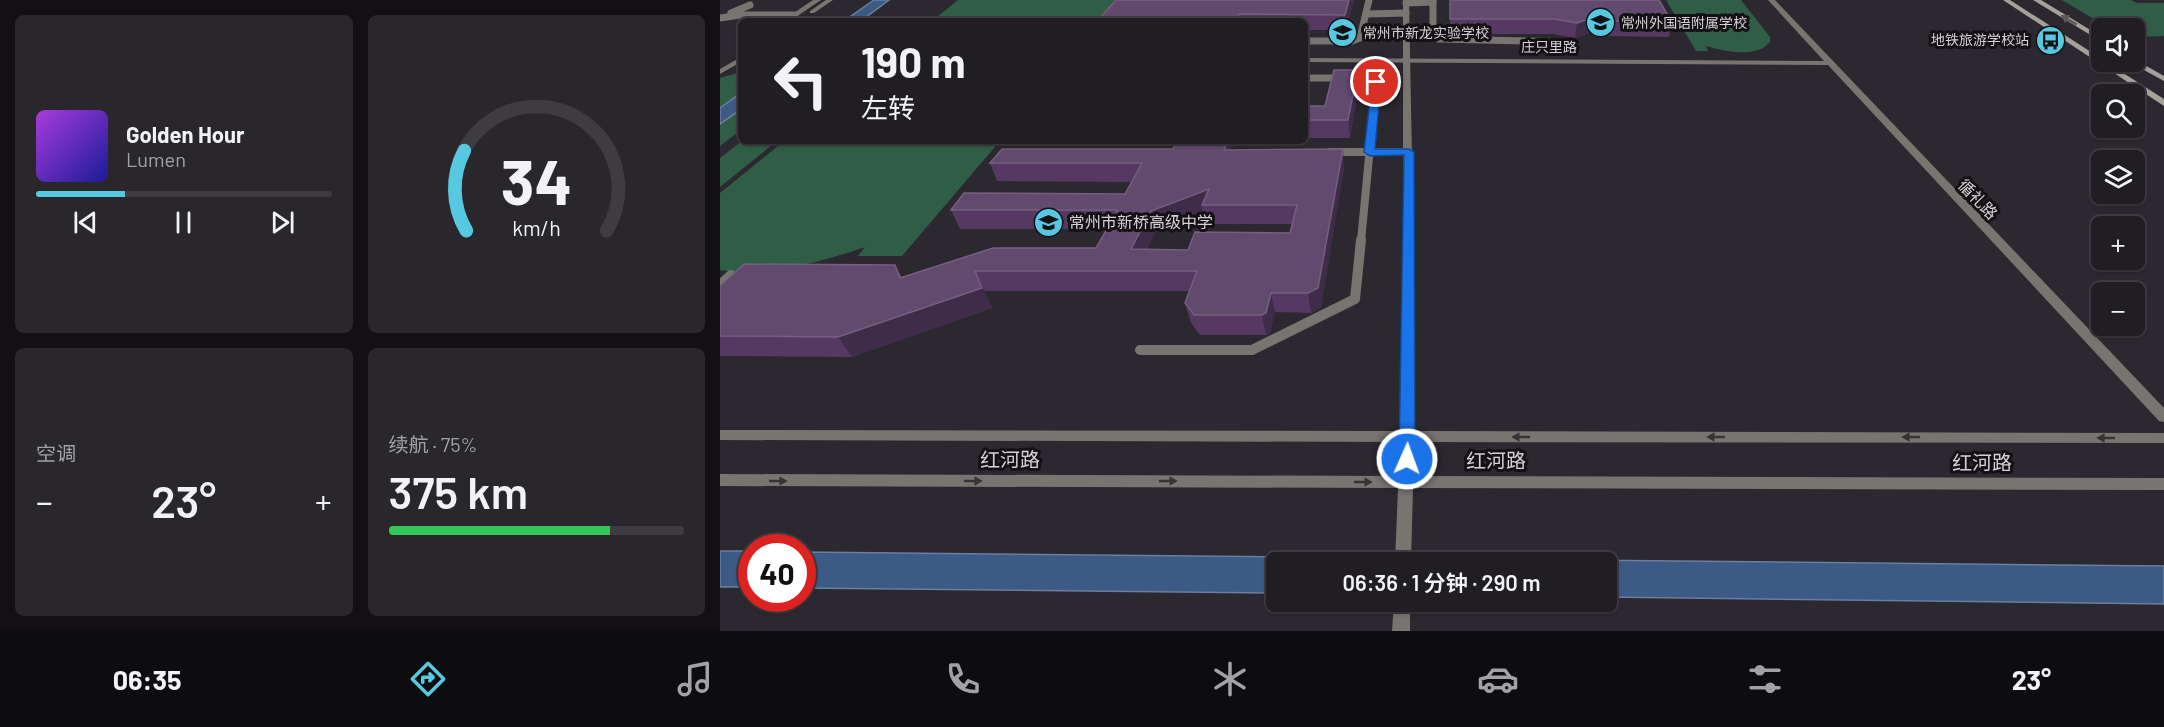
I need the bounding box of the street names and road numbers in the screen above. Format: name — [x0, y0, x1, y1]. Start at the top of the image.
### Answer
street label: 庄只里路 — [1521, 38, 1577, 55]
street label: 循礼路 — [1955, 175, 2002, 223]
street label: 红河路 — [980, 447, 1040, 471]
street label: 红河路 — [1466, 448, 1526, 472]
street label: 红河路 — [1952, 450, 2012, 474]

